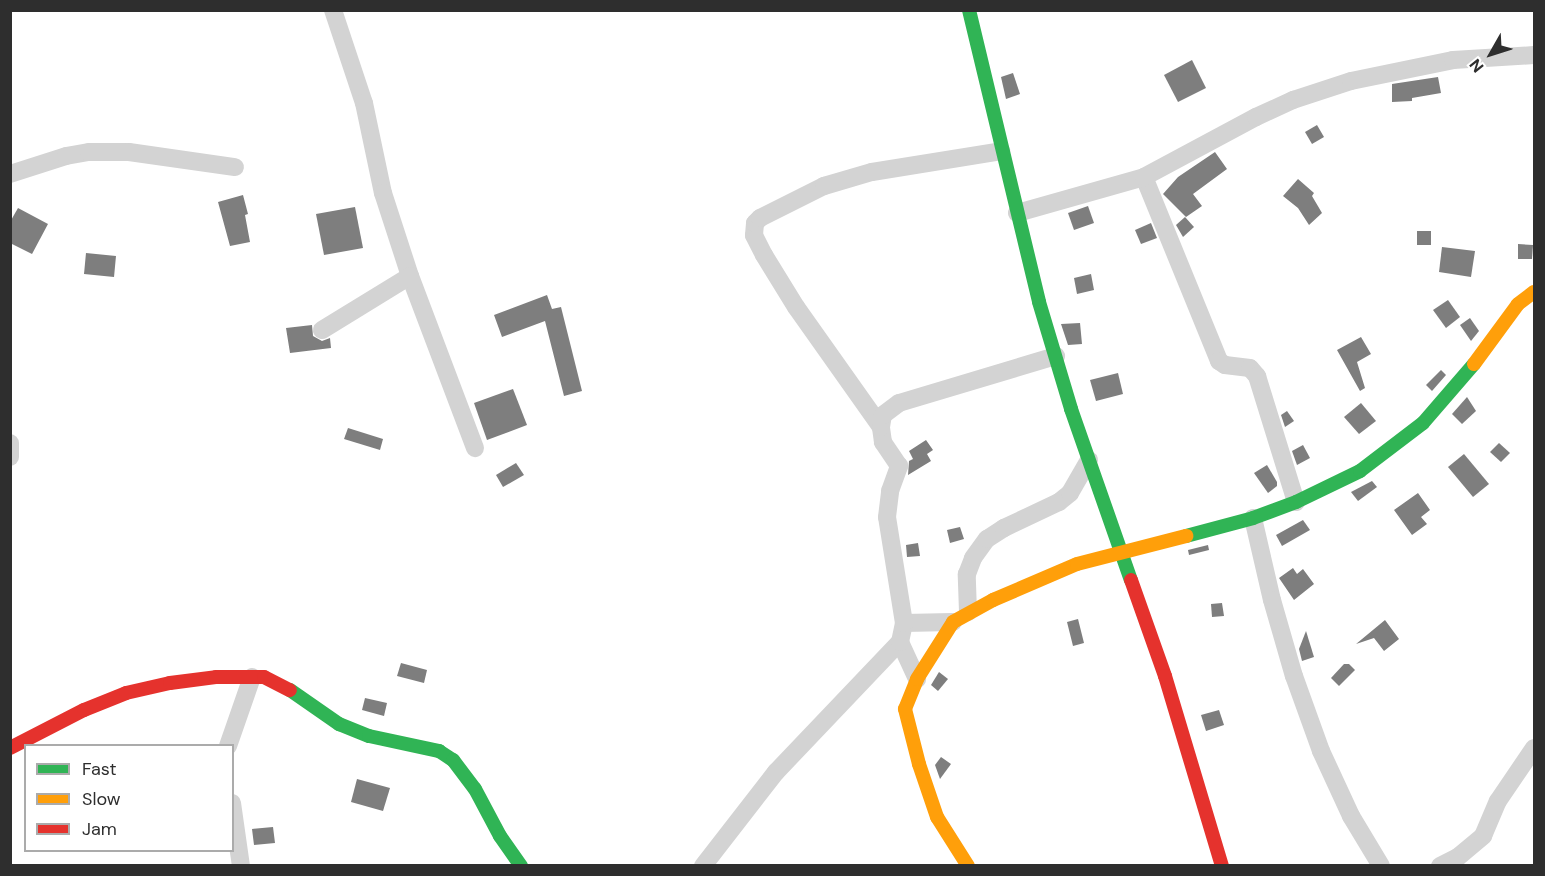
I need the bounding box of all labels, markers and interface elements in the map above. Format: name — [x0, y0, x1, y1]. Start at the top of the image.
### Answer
north arrow — [1461, 24, 1521, 84]
text: N — [1465, 55, 1488, 77]
legend — [24, 744, 234, 852]
text: Fast — [82, 757, 117, 781]
text: Slow — [82, 787, 121, 811]
text: Jam — [82, 817, 117, 841]

